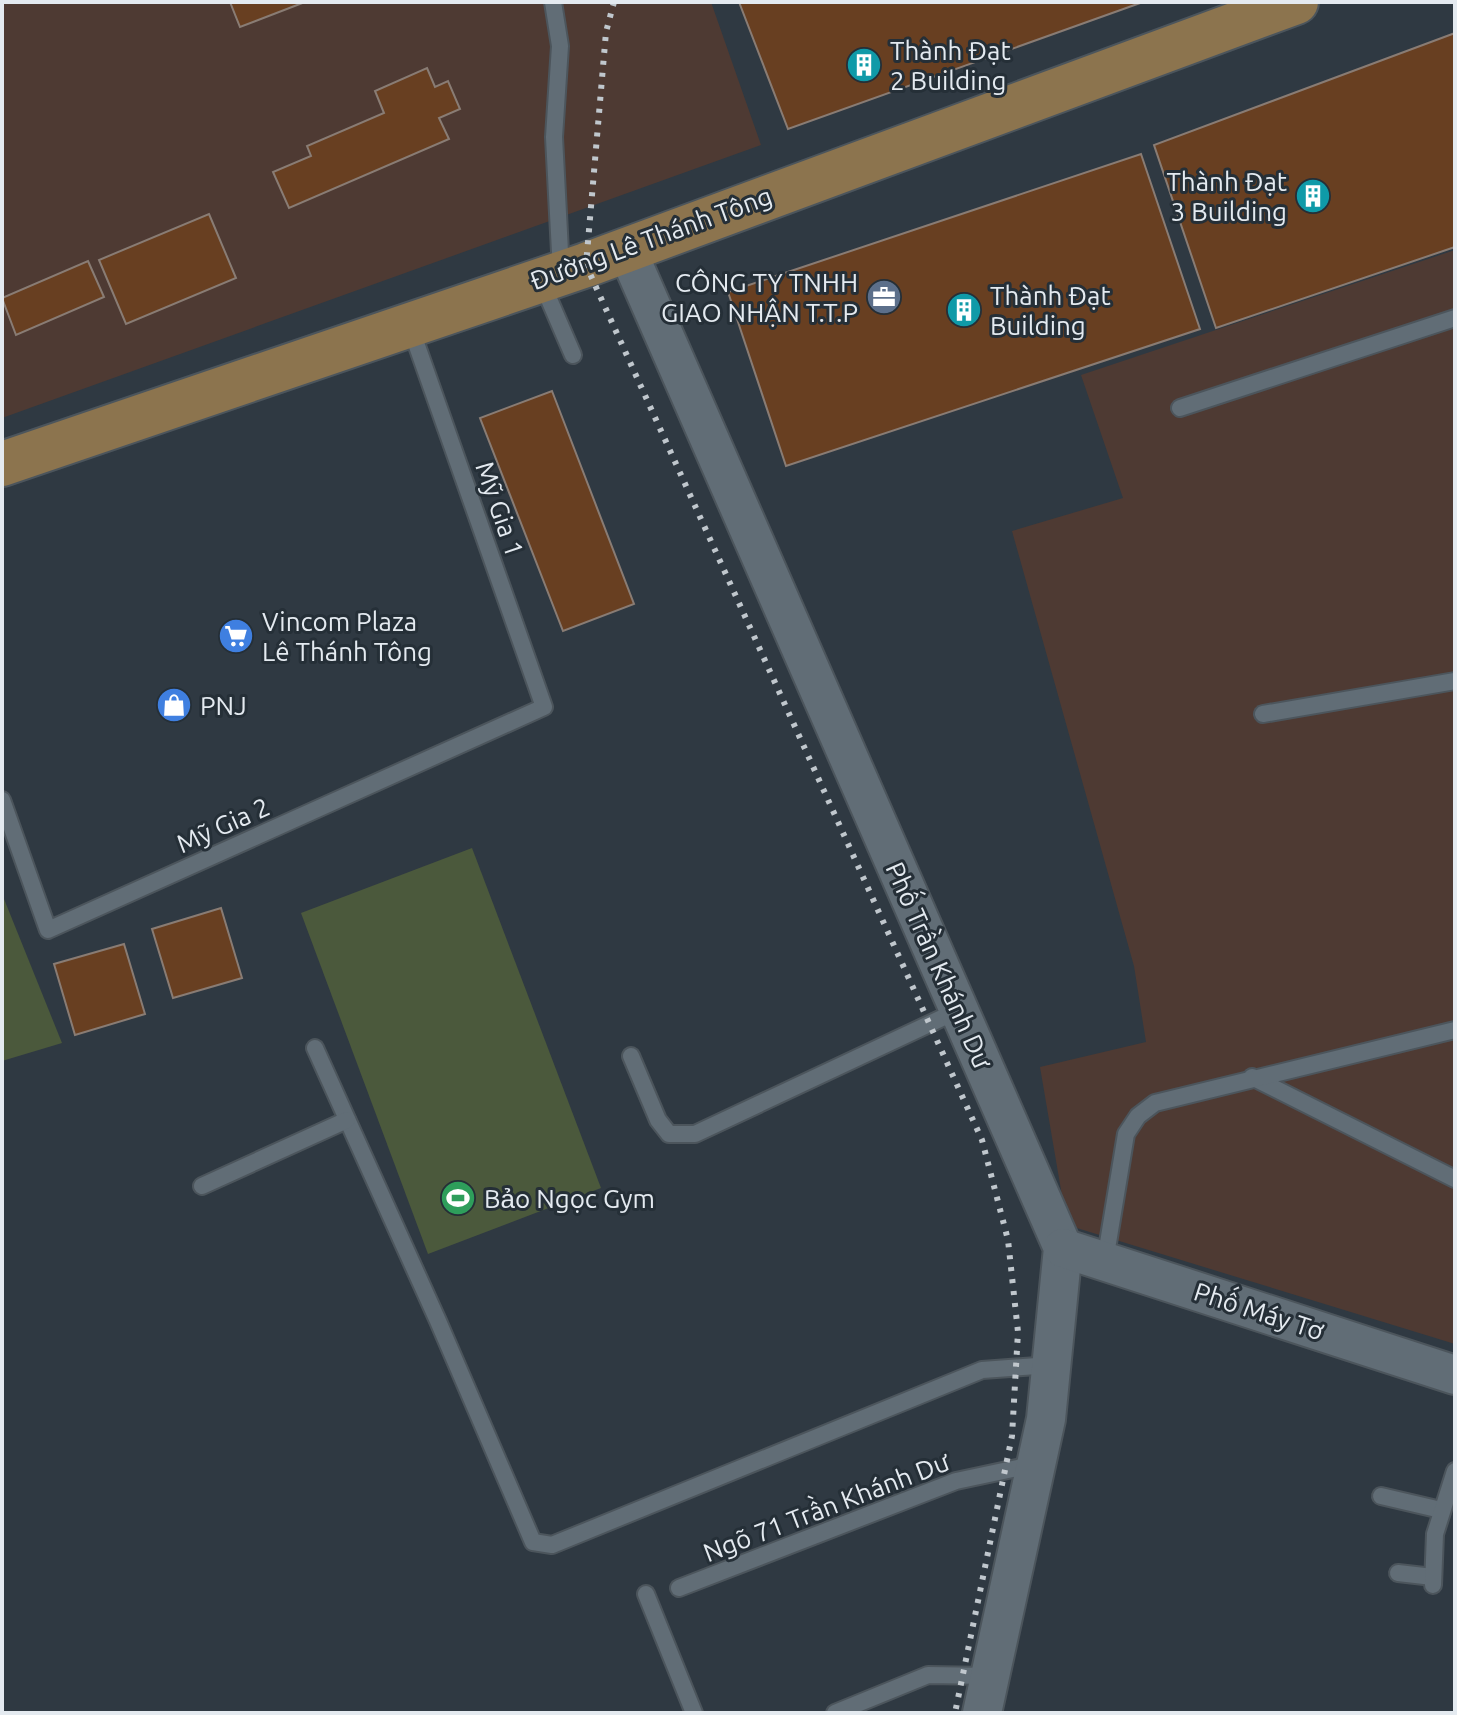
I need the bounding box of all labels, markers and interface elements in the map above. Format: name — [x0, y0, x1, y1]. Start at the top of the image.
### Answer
place label: Thành Đạt 2 Building — [890, 36, 1011, 95]
building icon: Thành Đạt 2 Building — [845, 46, 883, 84]
place label: Thành Đạt 3 Building — [1166, 167, 1287, 226]
building icon: Thành Đạt 3 Building — [1294, 177, 1332, 215]
street label: Đường Lê Thánh Tông — [526, 181, 776, 295]
place label: CÔNG TY TNHH GIAO NHẬN T.T.P — [661, 268, 858, 327]
office icon: CÔNG TY TNHH GIAO NHẬN T.T.P — [865, 278, 903, 316]
place label: Thành Đạt Building — [990, 281, 1111, 340]
building icon: Thành Đạt Building — [945, 291, 983, 329]
street label: Mỹ Gia 1 — [470, 458, 530, 560]
place label: Vincom Plaza Lê Thánh Tông — [262, 607, 432, 666]
supermarket icon: Vincom Plaza Lê Thánh Tông — [217, 617, 255, 655]
shop icon: PNJ — [155, 686, 193, 724]
place label: PNJ — [200, 691, 247, 720]
street label: Mỹ Gia 2 — [172, 792, 274, 858]
street label: Phố Trần Khánh Dư — [881, 856, 1001, 1073]
sports icon: Bảo Ngọc Gym — [439, 1179, 477, 1217]
place label: Bảo Ngọc Gym — [484, 1184, 655, 1213]
street label: Phố Máy Tơ — [1191, 1273, 1328, 1346]
street label: Ngõ 71 Trần Khánh Dư — [698, 1443, 954, 1567]

